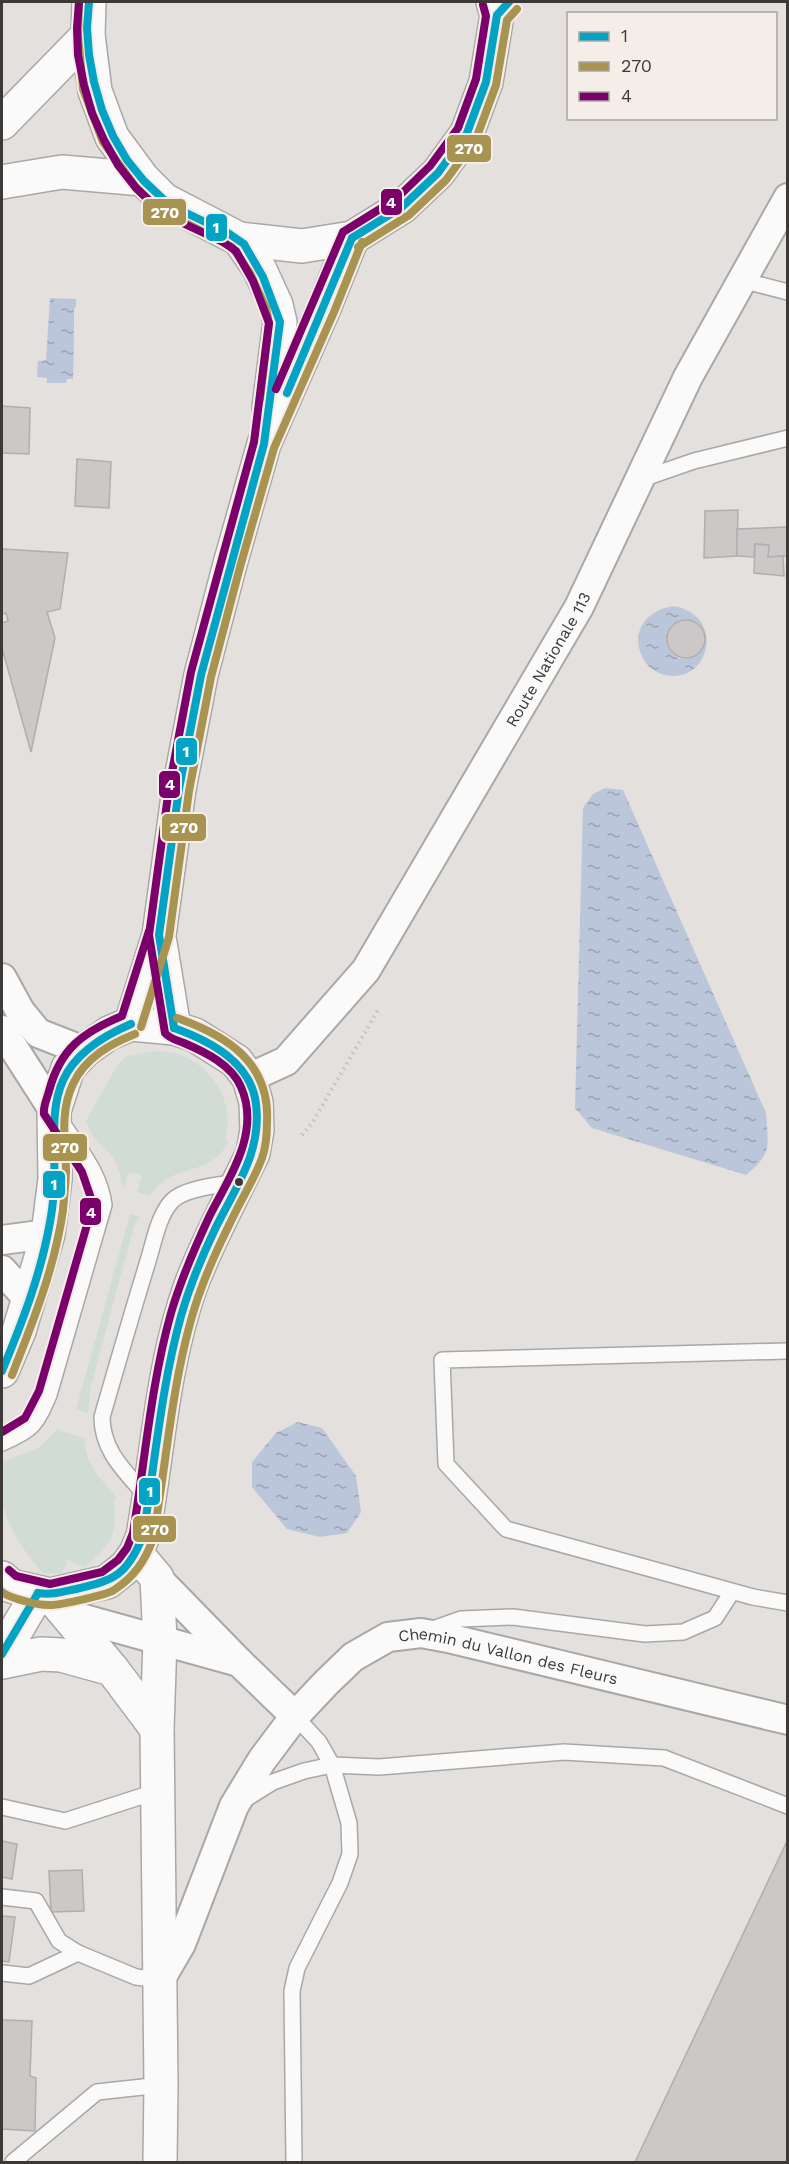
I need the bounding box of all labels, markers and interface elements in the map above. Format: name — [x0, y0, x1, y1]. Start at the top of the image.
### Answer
legend — [567, 12, 777, 120]
text: 1 — [621, 25, 628, 46]
text: 270 — [621, 55, 652, 76]
text: 4 — [621, 85, 632, 106]
line badge: 270 — [446, 134, 492, 163]
text: 270 — [455, 139, 483, 158]
line badge: 4 — [380, 188, 403, 216]
text: 4 — [386, 193, 396, 212]
line badge: 270 — [142, 198, 187, 226]
text: 270 — [151, 203, 179, 222]
line badge: 1 — [205, 213, 228, 242]
text: 1 — [213, 218, 219, 237]
street label: Route Nationale 113 — [502, 589, 595, 730]
line badge: 1 — [175, 737, 198, 766]
text: 1 — [183, 742, 189, 761]
line badge: 4 — [158, 770, 181, 799]
text: 4 — [165, 775, 175, 794]
line badge: 270 — [161, 813, 207, 842]
text: 270 — [170, 818, 198, 837]
line badge: 270 — [42, 1133, 88, 1162]
text: 270 — [51, 1138, 79, 1157]
line badge: 1 — [42, 1170, 66, 1199]
text: 1 — [51, 1175, 57, 1194]
unlabelled marker — [233, 1176, 245, 1188]
line badge: 4 — [79, 1197, 102, 1226]
text: 4 — [86, 1203, 96, 1222]
line badge: 1 — [138, 1477, 161, 1506]
text: 1 — [147, 1482, 153, 1501]
line badge: 270 — [132, 1515, 177, 1543]
text: 270 — [141, 1520, 169, 1539]
street label: Chemin du Vallon des Fleurs — [397, 1624, 620, 1689]

